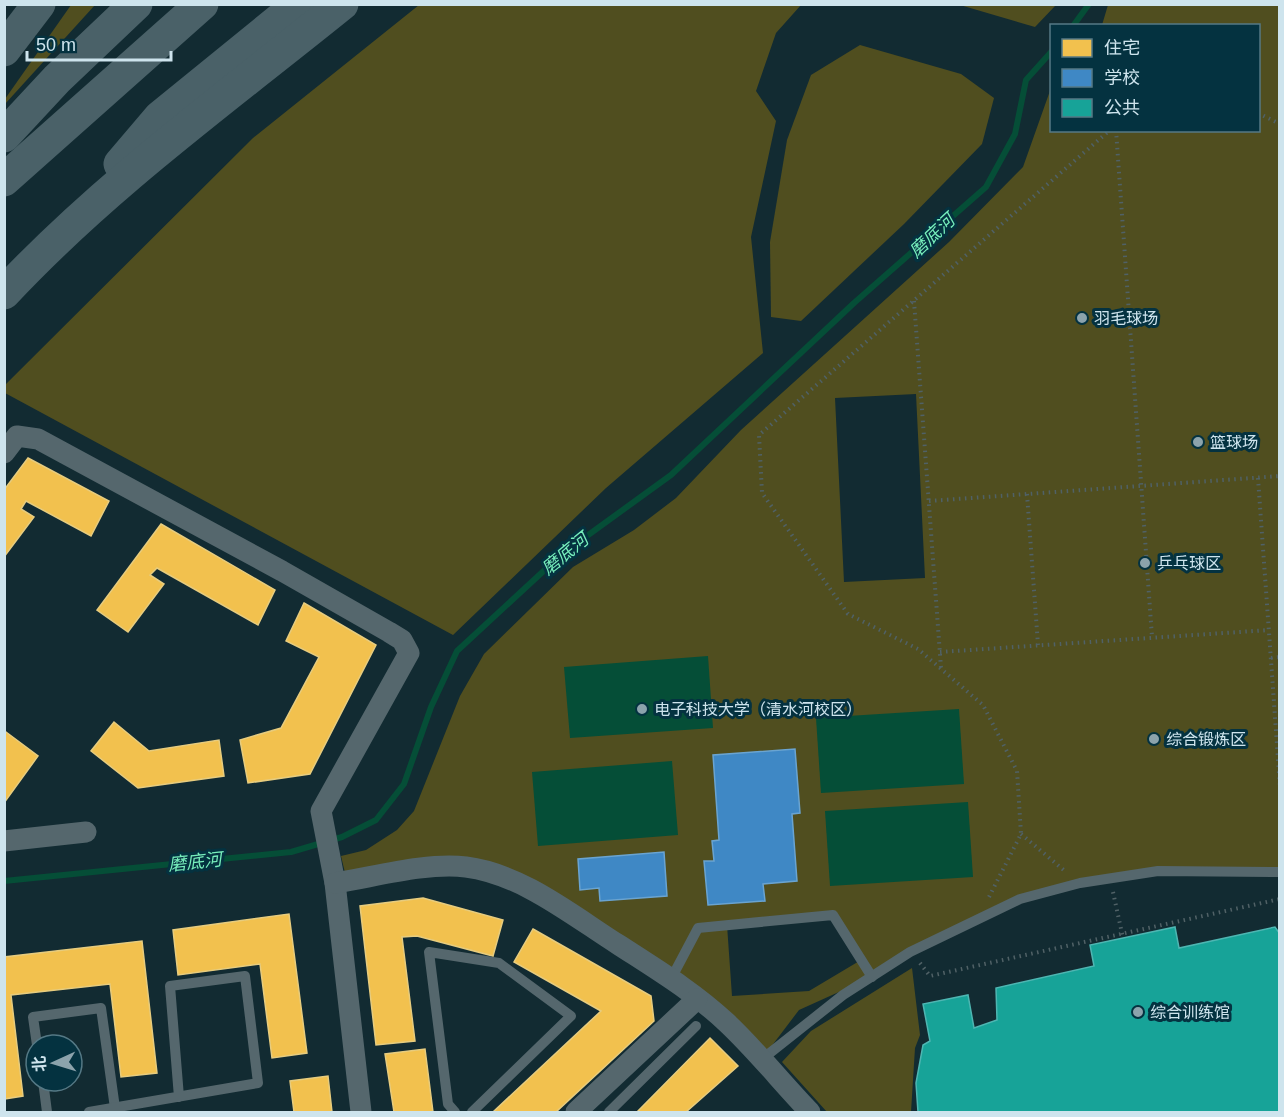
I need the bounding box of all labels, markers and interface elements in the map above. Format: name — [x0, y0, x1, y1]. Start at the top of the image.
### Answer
scale bar — [27, 24, 171, 62]
legend — [1050, 24, 1260, 132]
text: 50 m — [36, 35, 76, 55]
text: 住宅 — [1104, 38, 1140, 58]
text: 学校 — [1104, 68, 1140, 88]
text: 公共 — [1104, 98, 1140, 118]
water label: 磨底河 — [905, 208, 961, 262]
place label: 羽毛球场 — [1094, 310, 1158, 327]
marker: 羽毛球场 — [1075, 311, 1089, 325]
place label: 篮球场 — [1210, 434, 1258, 451]
marker: 篮球场 — [1191, 435, 1205, 449]
water label: 磨底河 — [538, 527, 595, 579]
place label: 乒乓球区 — [1157, 555, 1221, 572]
marker: 乒乓球区 — [1138, 556, 1152, 570]
place label: 电子科技大学（清水河校区） — [654, 701, 862, 718]
marker: 电子科技大学（清水河校区） — [635, 702, 649, 716]
place label: 综合锻炼区 — [1166, 731, 1246, 748]
marker: 综合锻炼区 — [1147, 732, 1161, 746]
water label: 磨底河 — [167, 849, 226, 875]
place label: 综合训练馆 — [1150, 1004, 1230, 1021]
marker: 综合训练馆 — [1131, 1005, 1145, 1019]
north arrow — [24, 1033, 84, 1093]
text: 北 — [30, 1055, 49, 1073]

